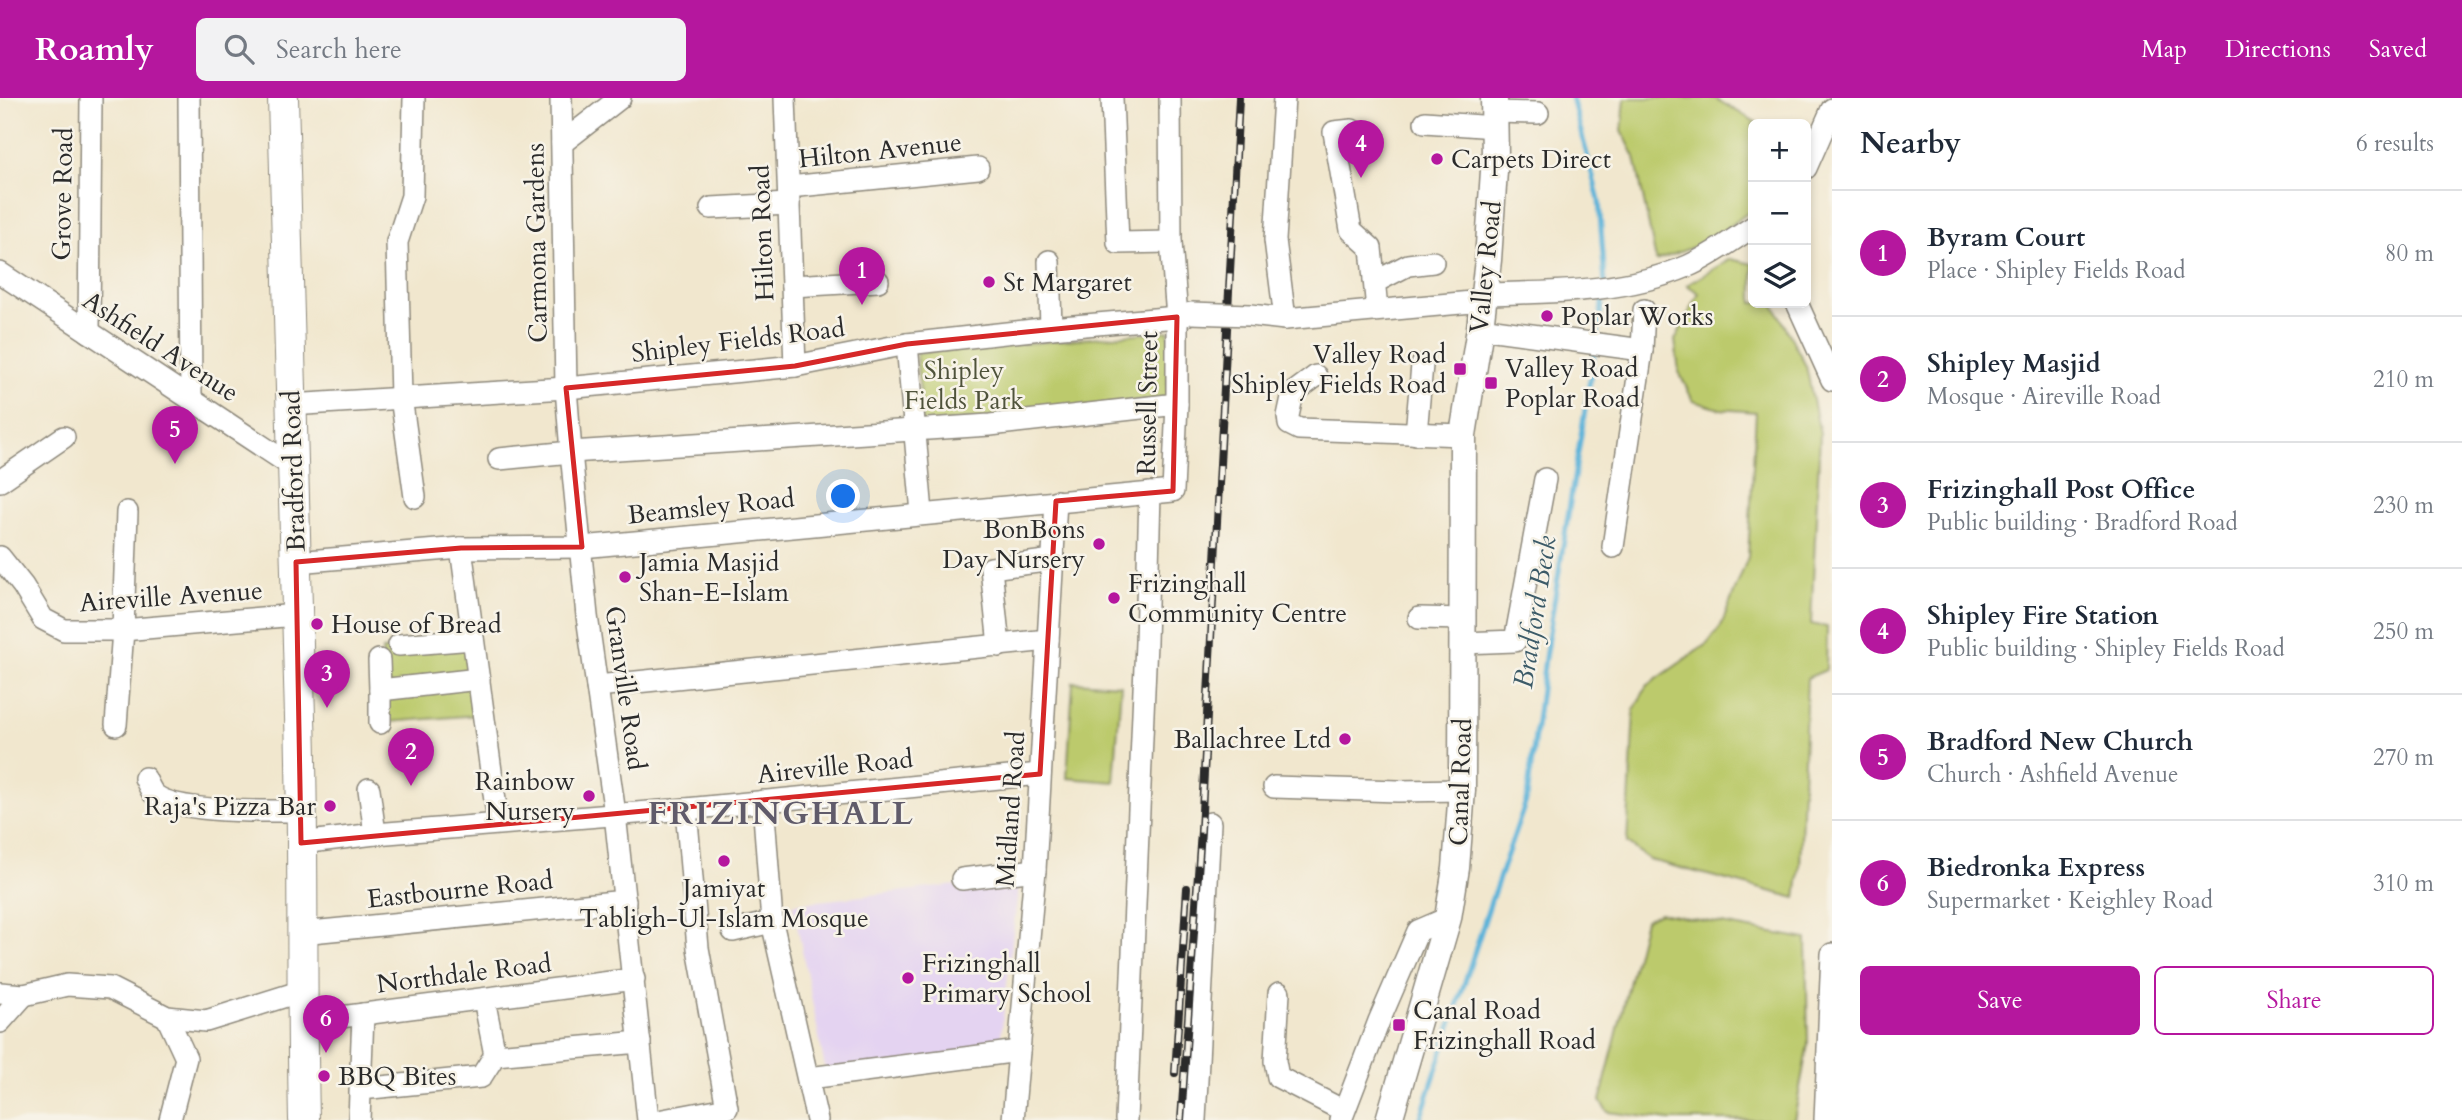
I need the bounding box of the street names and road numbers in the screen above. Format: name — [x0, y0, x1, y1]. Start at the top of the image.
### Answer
street label: Hilton Avenue — [797, 125, 963, 176]
street label: Grove Road — [44, 127, 81, 261]
street label: Carmona Gardens — [517, 143, 556, 343]
street label: Hilton Road — [743, 164, 782, 302]
street label: Valley Road — [1461, 199, 1510, 335]
street label: Ashfield Avenue — [76, 283, 246, 410]
street label: Shipley Fields Road — [629, 310, 847, 371]
street label: Russell Street — [1129, 331, 1166, 475]
street label: Bradford Road — [273, 389, 314, 552]
street label: Beamsley Road — [626, 480, 796, 533]
street label: Aireville Avenue — [78, 573, 264, 620]
street label: Granville Road — [597, 604, 654, 773]
street label: Canal Road — [1441, 717, 1480, 847]
street label: Midland Road — [988, 730, 1033, 888]
street label: Aireville Road — [755, 741, 915, 792]
street label: Eastbourne Road — [365, 862, 555, 917]
street label: Northdale Road — [375, 945, 554, 1002]

